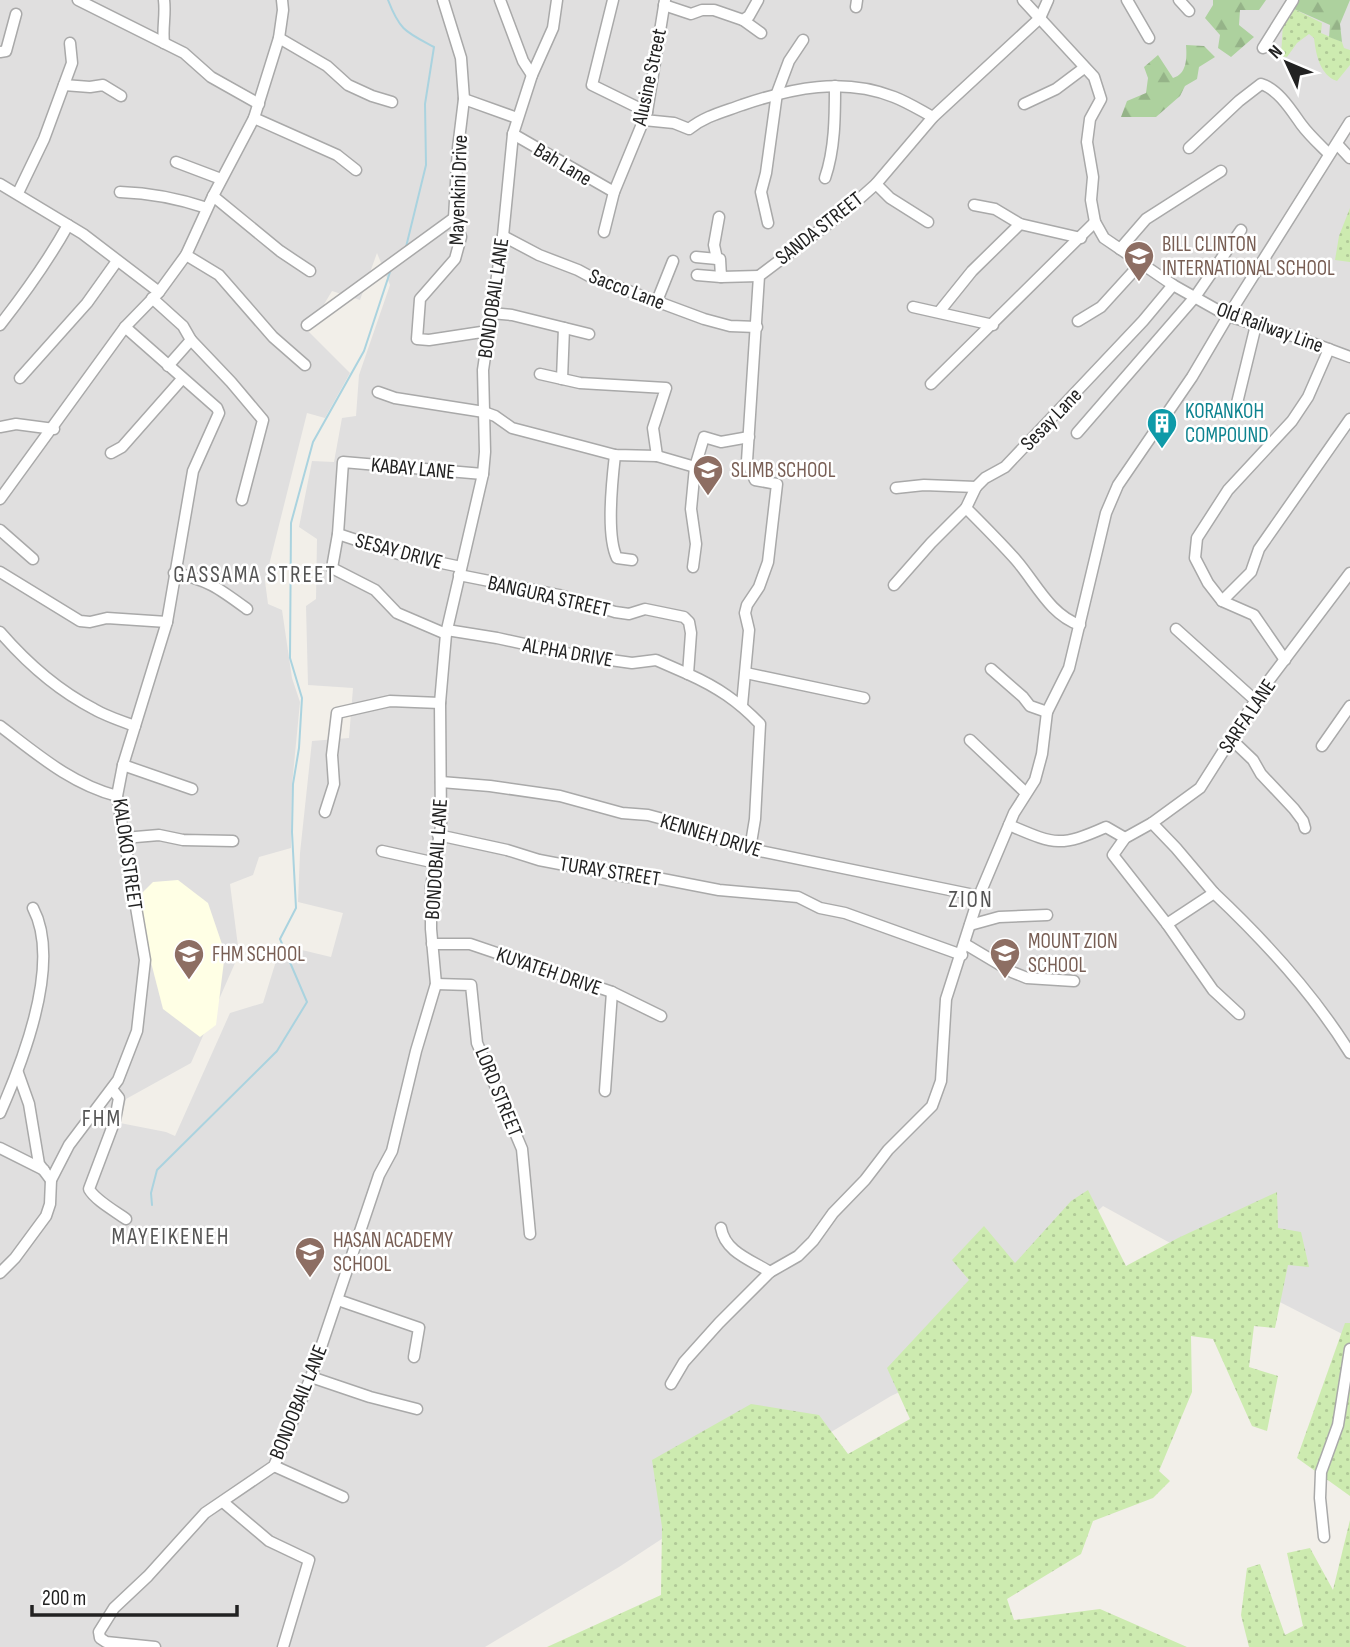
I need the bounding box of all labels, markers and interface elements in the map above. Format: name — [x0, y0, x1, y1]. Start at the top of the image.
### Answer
street label: Alusine Street — [627, 26, 672, 129]
north arrow — [1252, 28, 1322, 98]
text: N — [1264, 41, 1288, 64]
street label: Mayenkini Drive — [444, 134, 473, 246]
street label: Bah Lane — [529, 137, 596, 191]
street label: SANDA STREET — [771, 186, 868, 270]
place label: BILL CLINTON INTERNATIONAL SCHOOL — [1162, 232, 1335, 281]
street label: BONDOBAIL LANE — [473, 236, 514, 360]
school or university icon: BILL CLINTON INTERNATIONAL SCHOOL — [1122, 239, 1156, 283]
street label: Sacco Lane — [585, 264, 668, 315]
street label: Old Railway Line — [1213, 297, 1327, 358]
street label: Sesay Lane — [1015, 383, 1087, 456]
place label: KORANKOH COMPOUND — [1185, 399, 1269, 448]
building icon: KORANKOH COMPOUND — [1145, 406, 1179, 450]
street label: KABAY LANE — [370, 452, 456, 485]
school or university icon: SLIMB SCHOOL — [691, 453, 725, 497]
place label: SLIMB SCHOOL — [731, 458, 836, 483]
street label: SESAY DRIVE — [353, 528, 445, 575]
district label: GASSAMA STREET — [173, 561, 337, 589]
street label: BANGURA STREET — [485, 570, 613, 623]
street label: ALPHA DRIVE — [520, 632, 615, 673]
street label: SARFA LANE — [1214, 674, 1281, 758]
street label: KALOKO STREET — [107, 797, 148, 912]
street label: BONDOBAIL LANE — [420, 798, 453, 920]
street label: KENNEH DRIVE — [657, 808, 764, 863]
street label: TURAY STREET — [558, 851, 662, 892]
district label: ZION — [948, 886, 994, 914]
place label: MOUNT ZION SCHOOL — [1028, 929, 1118, 978]
school or university icon: MOUNT ZION SCHOOL — [988, 936, 1022, 980]
school or university icon: FHM SCHOOL — [172, 937, 206, 981]
place label: FHM SCHOOL — [212, 942, 305, 967]
street label: KUYATEH DRIVE — [493, 942, 605, 1001]
street label: LORD STREET — [469, 1044, 528, 1141]
district label: FHM — [82, 1105, 122, 1133]
district label: MAYEIKENEH — [112, 1223, 230, 1251]
place label: HASAN ACADEMY SCHOOL — [333, 1228, 453, 1277]
school or university icon: HASAN ACADEMY SCHOOL — [293, 1235, 327, 1279]
street label: BONDOBAIL LANE — [264, 1341, 333, 1463]
scale bar — [32, 1574, 236, 1618]
text: 200 m — [42, 1586, 86, 1611]

